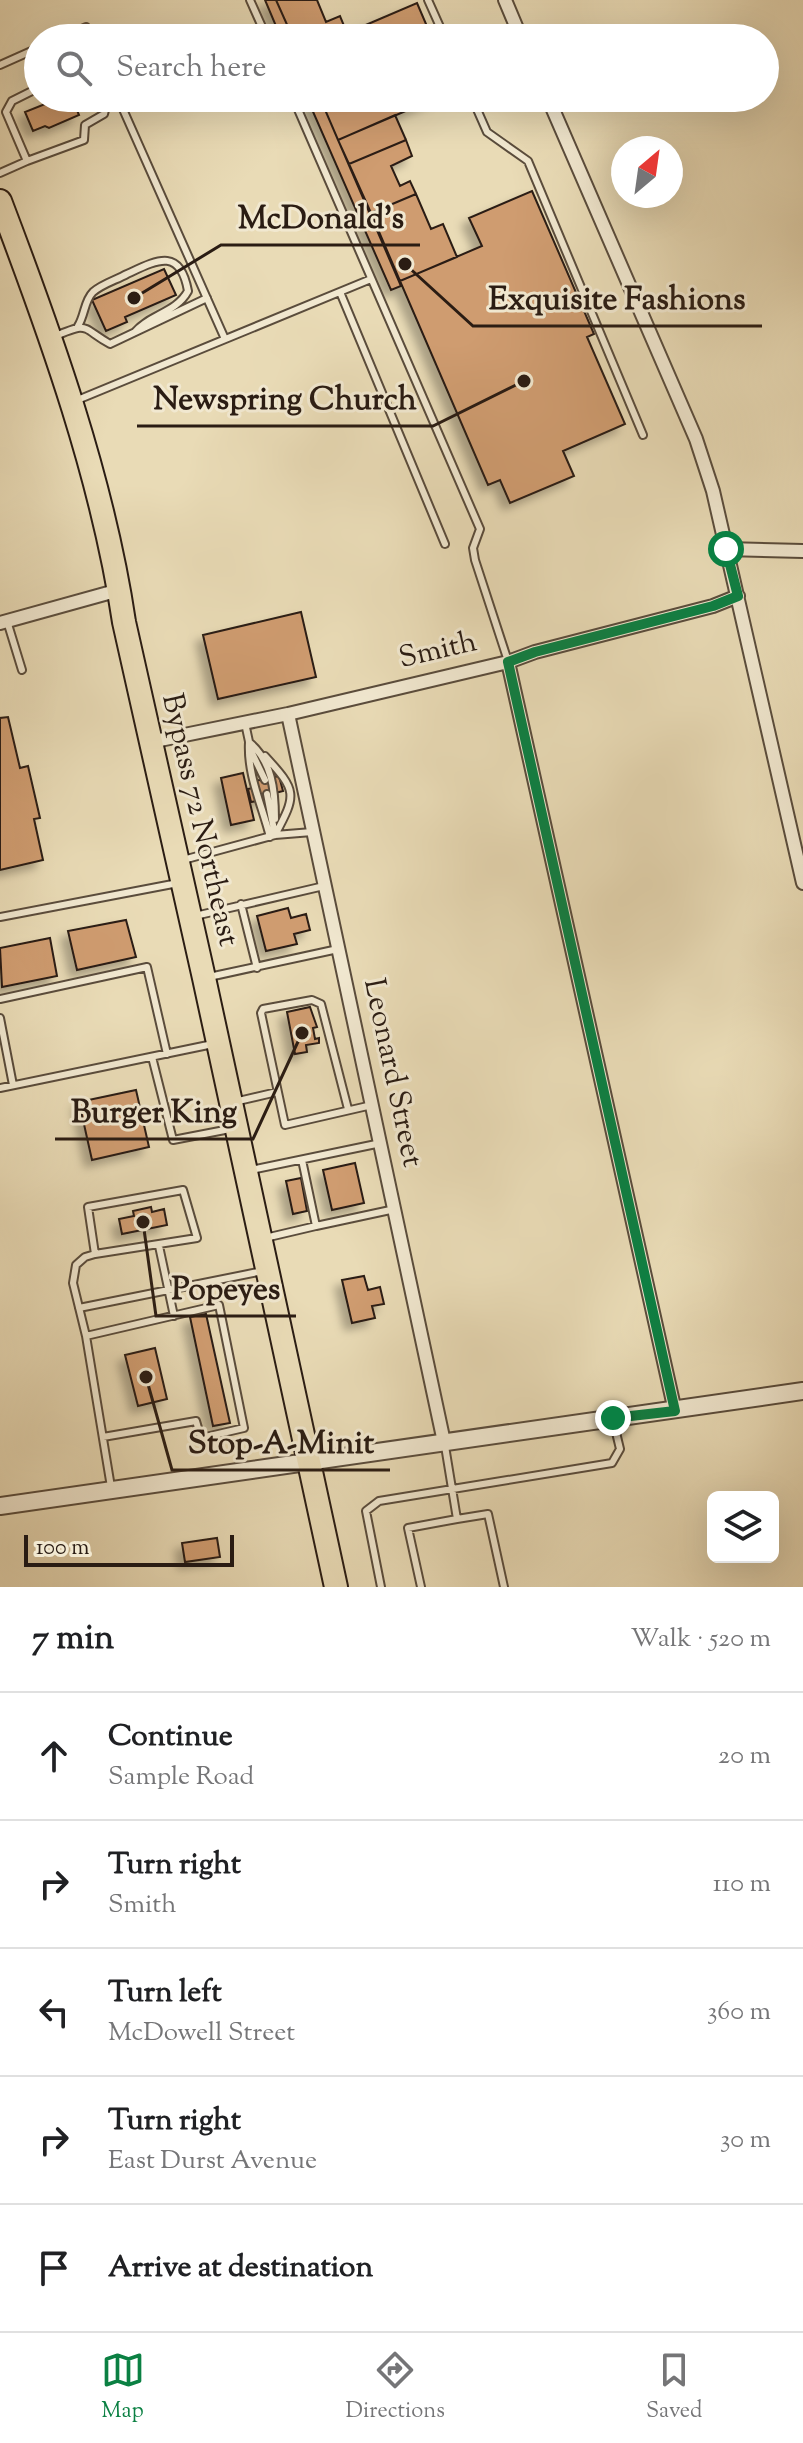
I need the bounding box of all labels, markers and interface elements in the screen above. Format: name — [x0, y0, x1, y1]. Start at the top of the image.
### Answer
search box — [24, 24, 779, 112]
icon: search — [52, 46, 96, 90]
text: Search here — [116, 47, 266, 90]
north arrow — [611, 136, 683, 208]
callout: McDonald's — [221, 189, 420, 245]
text: McDonald's — [238, 197, 404, 243]
callout: Exquisite Fashions — [473, 270, 762, 326]
text: Exquisite Fashions — [488, 278, 746, 324]
callout: Newspring Church — [137, 370, 433, 426]
text: Newspring Church — [153, 378, 417, 424]
route start — [708, 531, 744, 567]
street label: Smith — [395, 621, 482, 681]
street label: Bypass 72 Northeast — [149, 689, 249, 951]
street label: Leonard Street — [351, 975, 433, 1171]
callout: Burger King — [55, 1083, 253, 1139]
text: Burger King — [71, 1091, 237, 1137]
callout: Popeyes — [156, 1260, 296, 1316]
text: Popeyes — [172, 1268, 280, 1314]
route end — [595, 1400, 631, 1436]
callout: Stop-A-Minit — [172, 1414, 390, 1470]
text: Stop-A-Minit — [188, 1422, 374, 1468]
map controls — [707, 1491, 779, 1563]
button: layers — [707, 1491, 779, 1563]
scale bar — [24, 1531, 234, 1567]
text: 100 m — [36, 1533, 89, 1565]
text: 7 min — [32, 1615, 114, 1664]
text: Walk · 520 m — [630, 1621, 771, 1658]
text: Continue — [108, 1716, 233, 1759]
icon: ahead — [32, 1734, 76, 1778]
text: 20 m — [718, 1738, 771, 1775]
text: Sample Road — [108, 1759, 254, 1796]
text: Turn right — [108, 1844, 241, 1887]
icon: right — [32, 1862, 76, 1906]
text: 110 m — [713, 1866, 771, 1903]
text: Smith — [108, 1887, 176, 1924]
text: Turn left — [108, 1972, 222, 2015]
icon: left — [32, 1990, 76, 2034]
text: 360 m — [707, 1994, 771, 2031]
text: McDowell Street — [108, 2015, 295, 2052]
text: Turn right — [108, 2100, 241, 2143]
icon: right — [32, 2118, 76, 2162]
text: 30 m — [720, 2122, 771, 2159]
text: East Durst Avenue — [108, 2143, 317, 2180]
icon: arrive — [32, 2246, 76, 2290]
text: Arrive at destination — [108, 2247, 373, 2290]
tab: Map — [101, 2348, 145, 2428]
tab: Directions — [346, 2348, 445, 2428]
tab: Saved — [646, 2348, 702, 2428]

